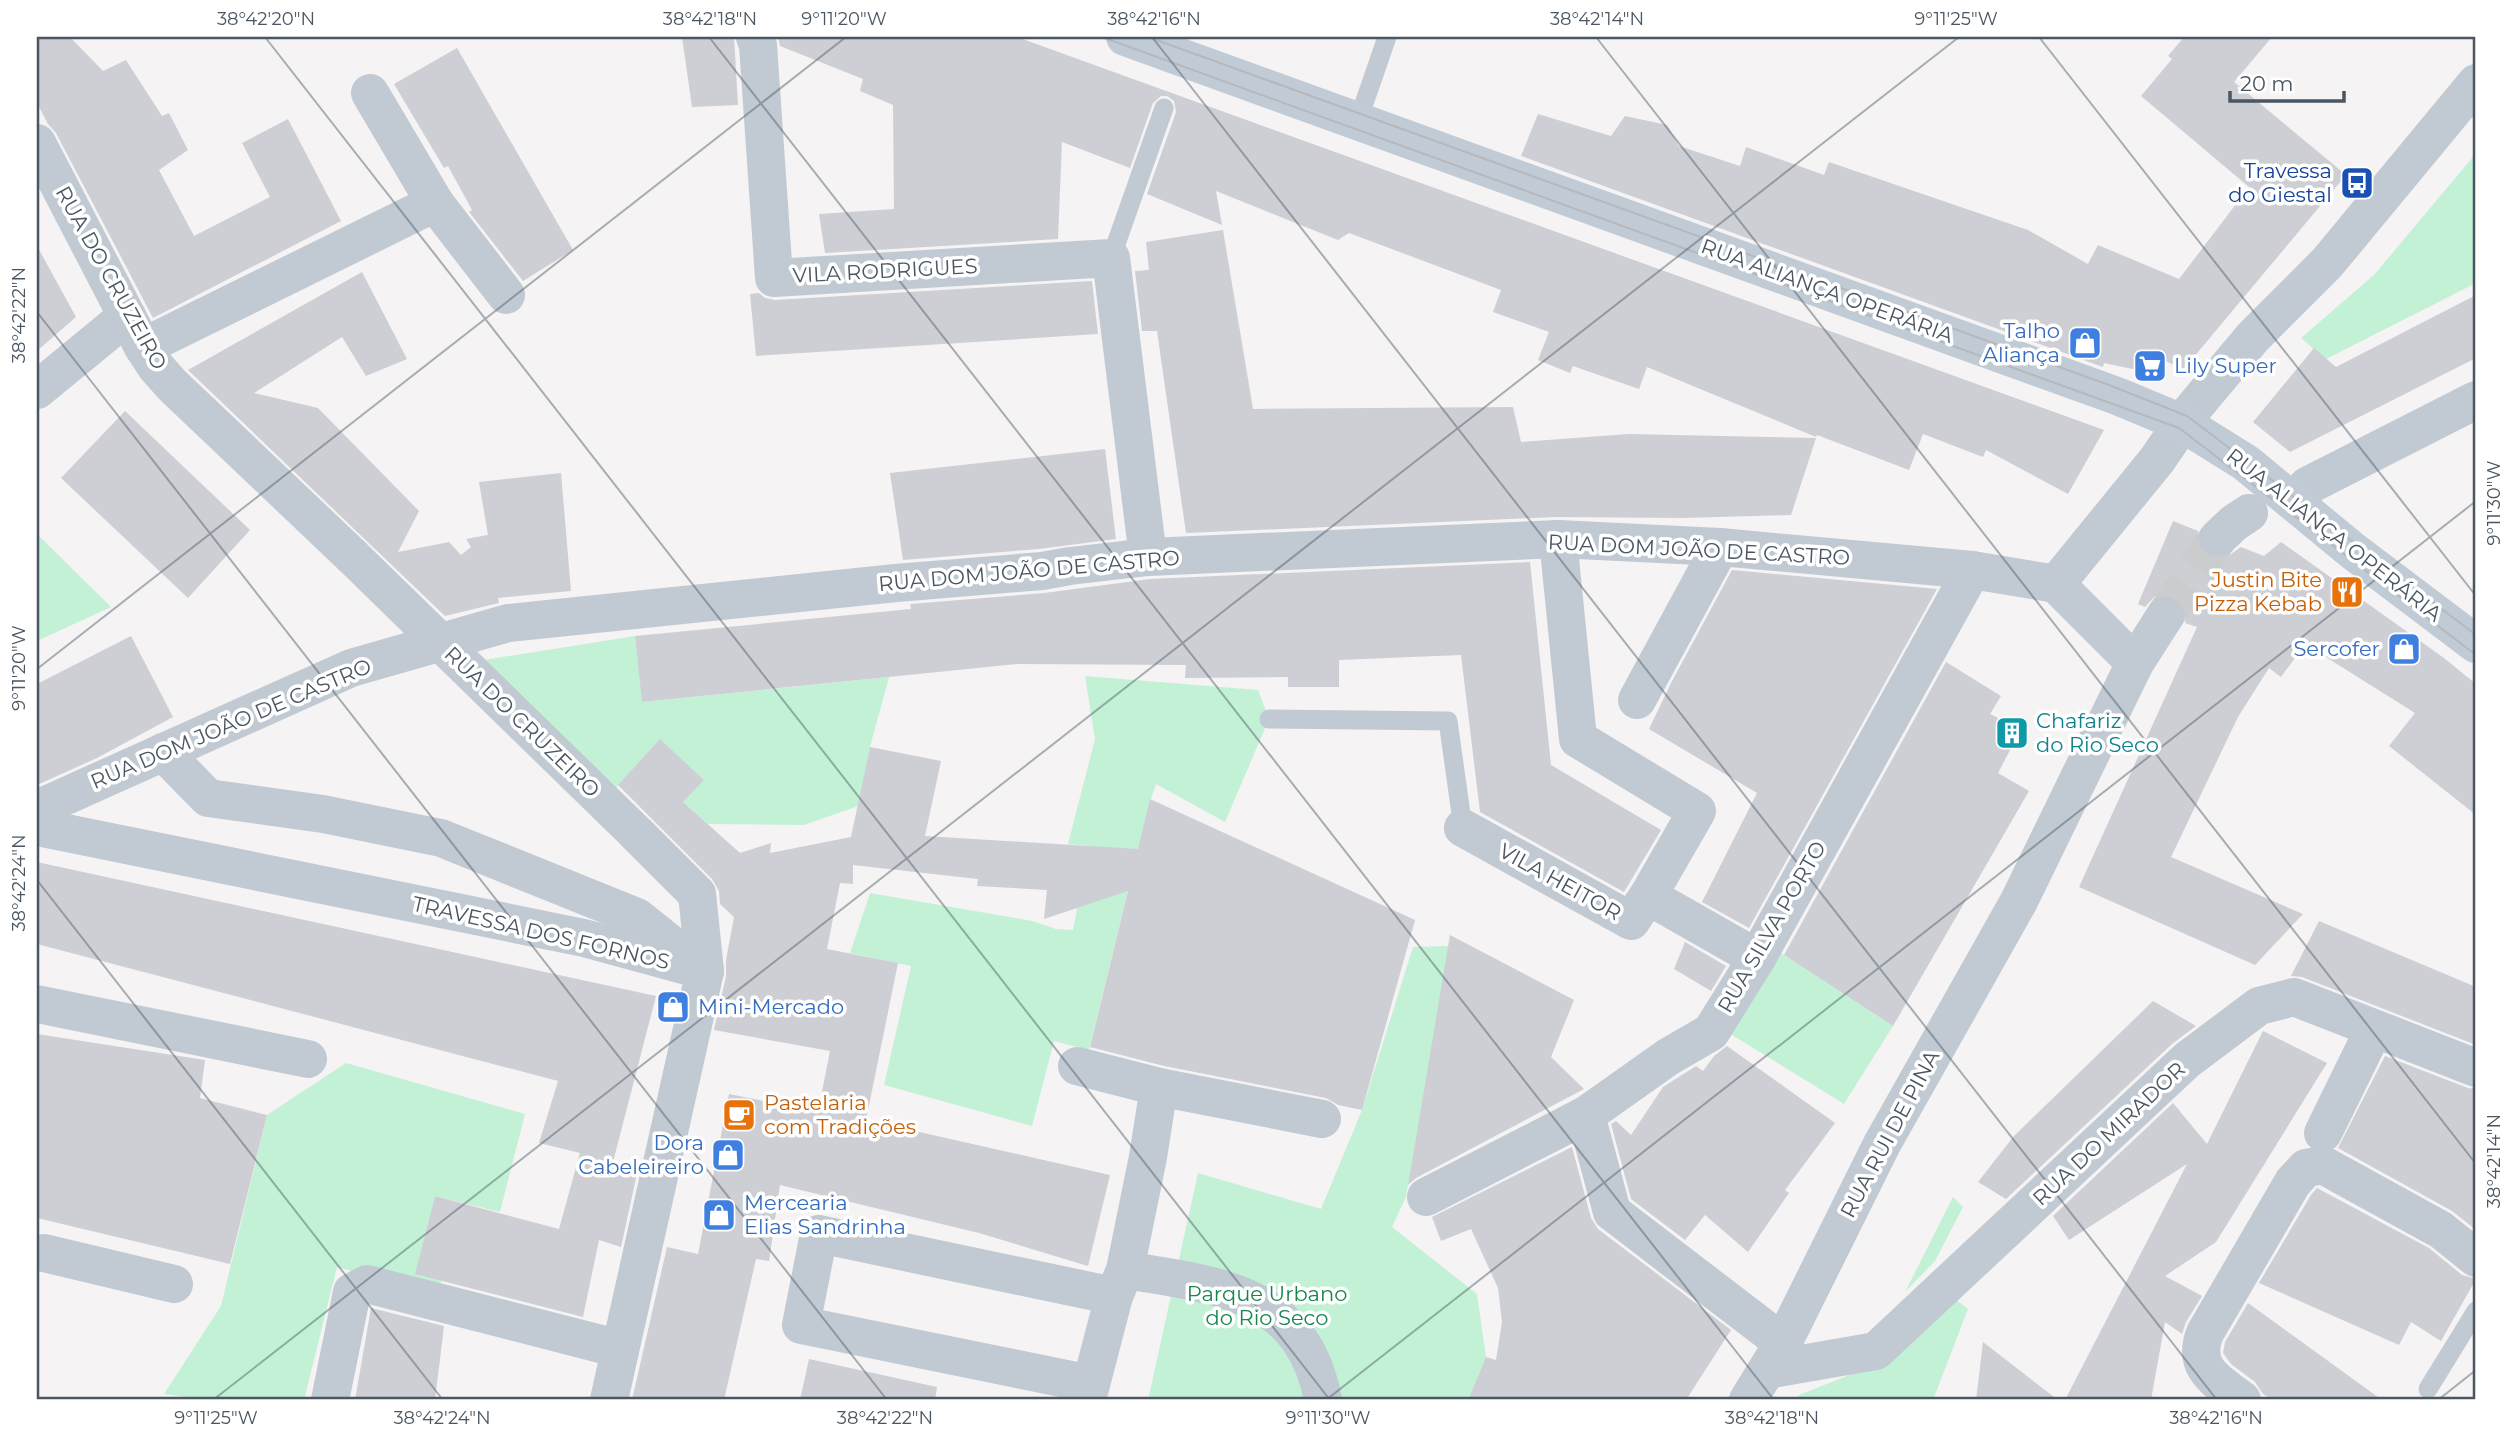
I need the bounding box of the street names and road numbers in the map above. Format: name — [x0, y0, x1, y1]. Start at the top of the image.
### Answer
street label: RUA DO CRUZEIRO — [51, 182, 172, 374]
street label: RUA ALIANÇA OPERÁRIA — [1698, 233, 1957, 348]
street label: VILA RODRIGUES — [792, 253, 978, 288]
street label: RUA ALIANÇA OPERÁRIA — [2222, 443, 2448, 627]
street label: RUA DOM JOÃO DE CASTRO — [1547, 529, 1851, 570]
street label: RUA DOM JOÃO DE CASTRO — [877, 545, 1181, 596]
street label: RUA DO CRUZEIRO — [440, 641, 605, 802]
street label: RUA DOM JOÃO DE CASTRO — [87, 653, 375, 794]
street label: RUA SILVA PORTO — [1712, 836, 1831, 1017]
street label: VILA HEITOR — [1495, 838, 1626, 925]
street label: TRAVESSA DOS FORNOS — [410, 891, 672, 974]
street label: RUA RUI DE PINA — [1835, 1045, 1945, 1222]
street label: RUA DO MIRADOR — [2027, 1057, 2190, 1211]

